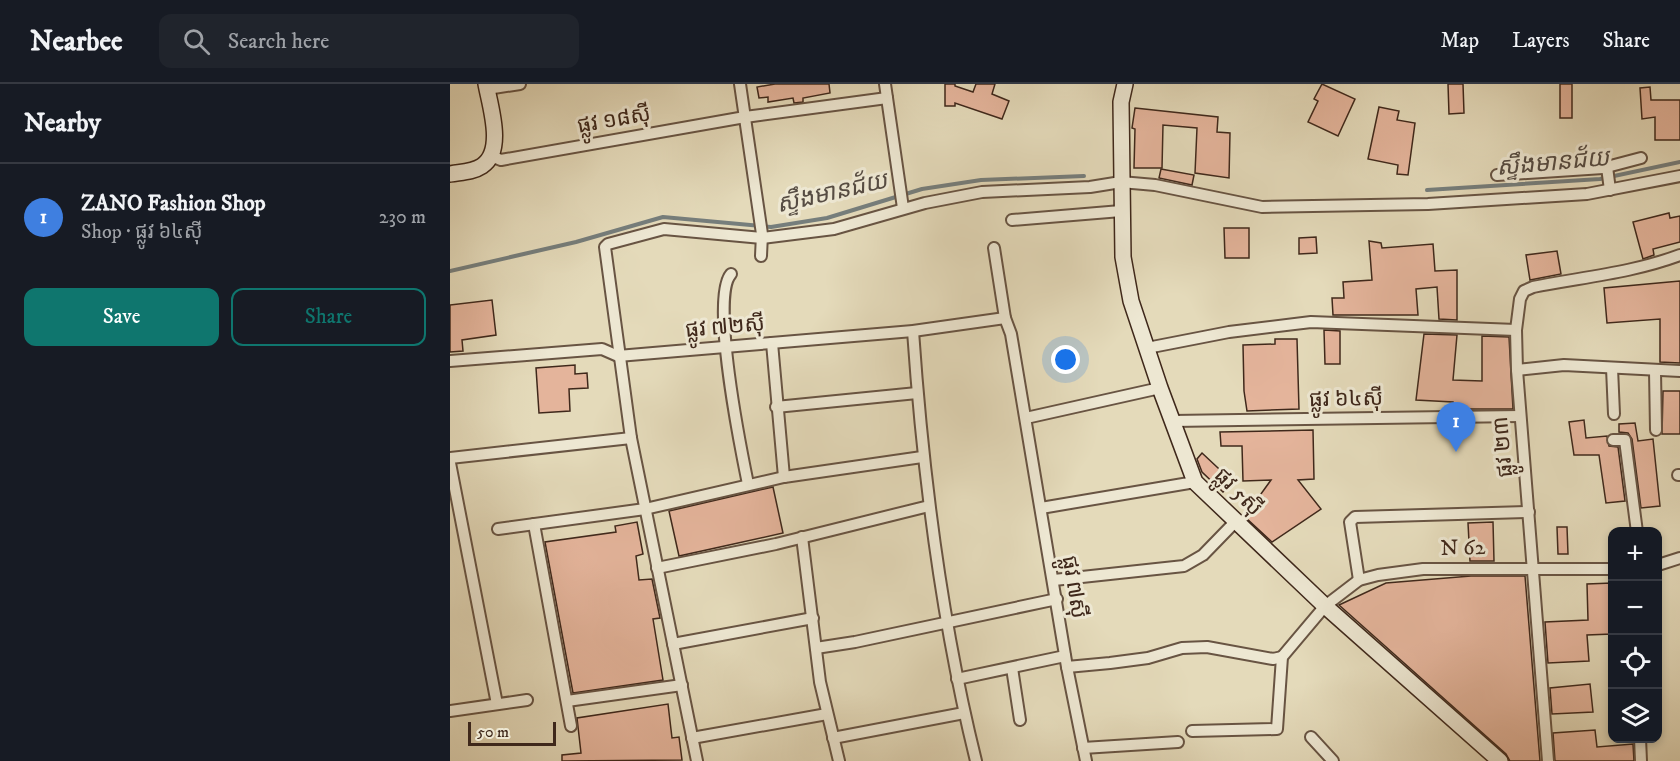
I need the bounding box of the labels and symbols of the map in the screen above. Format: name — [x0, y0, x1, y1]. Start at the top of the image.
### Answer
street label: ផ្លូវ ១៨ស៊ី — [575, 100, 654, 145]
water label: ស្ទឹងមានជ័យ — [1495, 142, 1613, 183]
water label: ស្ទឹងមានជ័យ — [773, 164, 892, 220]
street label: ផ្លូវ ៧២ស៊ី — [684, 310, 767, 349]
your location — [1051, 345, 1080, 374]
street label: ផ្លូវ ៦៤ស៊ី — [1309, 385, 1383, 419]
pin: 1 — [1436, 402, 1476, 452]
street label: ផ្លូវ ២៣ — [1487, 415, 1525, 479]
street label: ផ្លូវ 5ស៊ី — [1204, 462, 1268, 526]
street label: N 62 — [1440, 534, 1486, 562]
street label: ផ្លូវ ៧ស៊ី — [1050, 554, 1092, 621]
scale bar — [468, 719, 556, 746]

